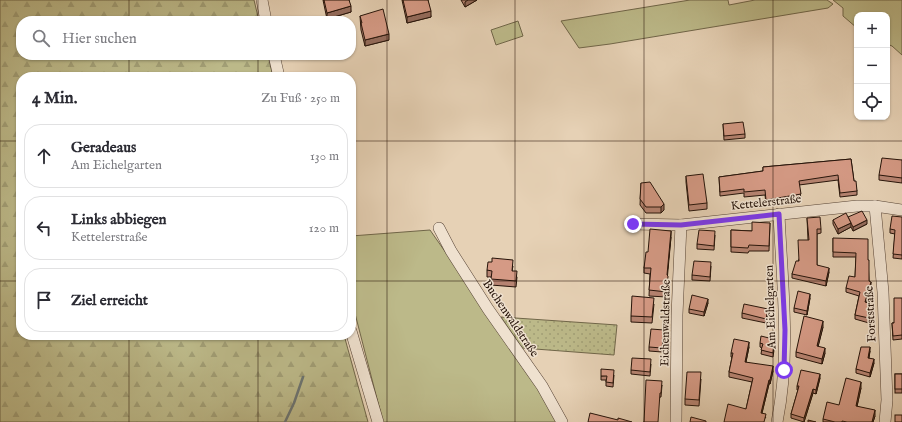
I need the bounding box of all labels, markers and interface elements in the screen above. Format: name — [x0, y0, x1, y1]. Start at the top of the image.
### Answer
map controls — [854, 12, 890, 120]
button: + — [854, 12, 890, 48]
search box — [16, 16, 356, 60]
icon: search — [30, 27, 52, 49]
text: Hier suchen — [62, 29, 137, 48]
button: − — [854, 48, 890, 84]
button: locate — [854, 84, 890, 120]
text: 4 Min. — [32, 88, 77, 109]
text: Zu Fuß · 250 m — [261, 90, 340, 107]
text: Geradeaus — [71, 138, 136, 157]
icon: ahead — [33, 145, 55, 167]
text: 130 m — [310, 148, 339, 165]
text: Am Eichelgarten — [71, 157, 162, 174]
street label: Kettelerstraße — [730, 191, 802, 214]
text: Links abbiegen — [71, 210, 167, 229]
route end — [624, 215, 642, 233]
icon: left — [33, 217, 55, 239]
text: 120 m — [309, 220, 339, 237]
text: Kettelerstraße — [71, 229, 148, 246]
street label: Am Eichelgarten — [762, 264, 779, 350]
street label: Buchenwaldstraße — [479, 277, 542, 360]
street label: Eichenwaldstraße — [657, 279, 674, 367]
street label: Forststraße — [862, 285, 879, 342]
icon: arrive — [33, 289, 55, 311]
text: Ziel erreicht — [71, 291, 148, 310]
route start — [775, 361, 793, 379]

